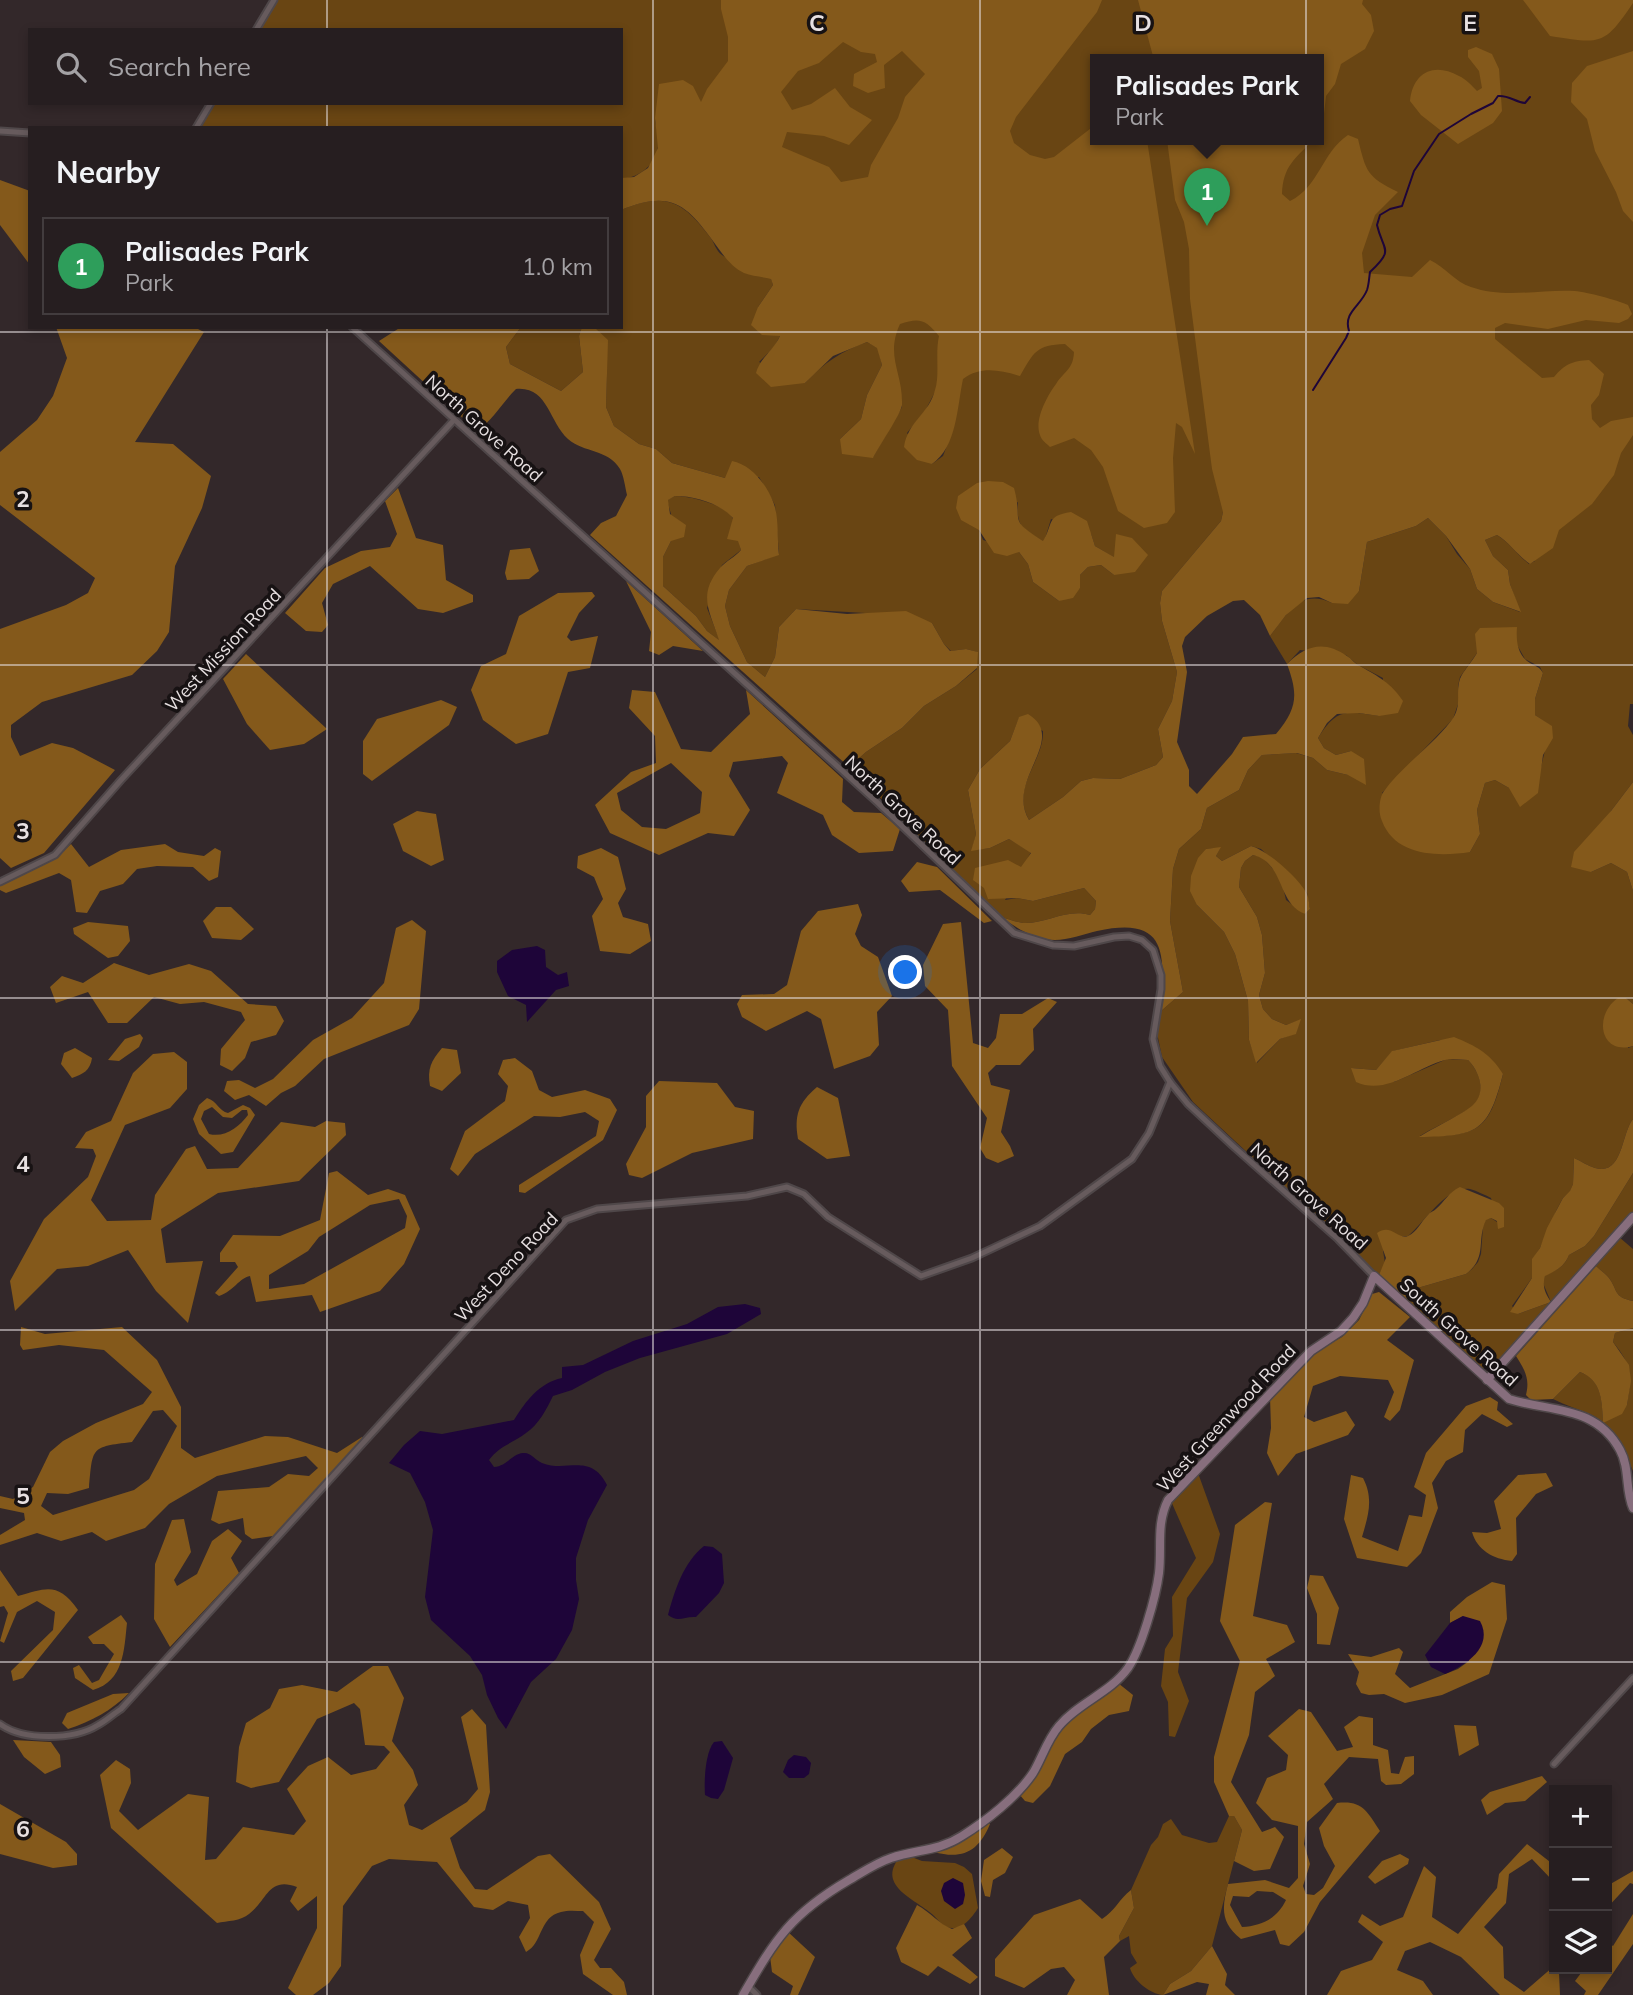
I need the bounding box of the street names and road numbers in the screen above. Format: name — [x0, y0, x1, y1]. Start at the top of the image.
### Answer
street label: North Grove Road — [421, 369, 547, 487]
street label: West Mission Road — [160, 584, 286, 716]
street label: North Grove Road — [840, 750, 966, 870]
street label: North Grove Road — [1246, 1137, 1372, 1255]
street label: West Deno Road — [449, 1207, 563, 1327]
street label: South Grove Road — [1395, 1273, 1523, 1391]
street label: West Greenwood Road — [1151, 1339, 1301, 1497]

